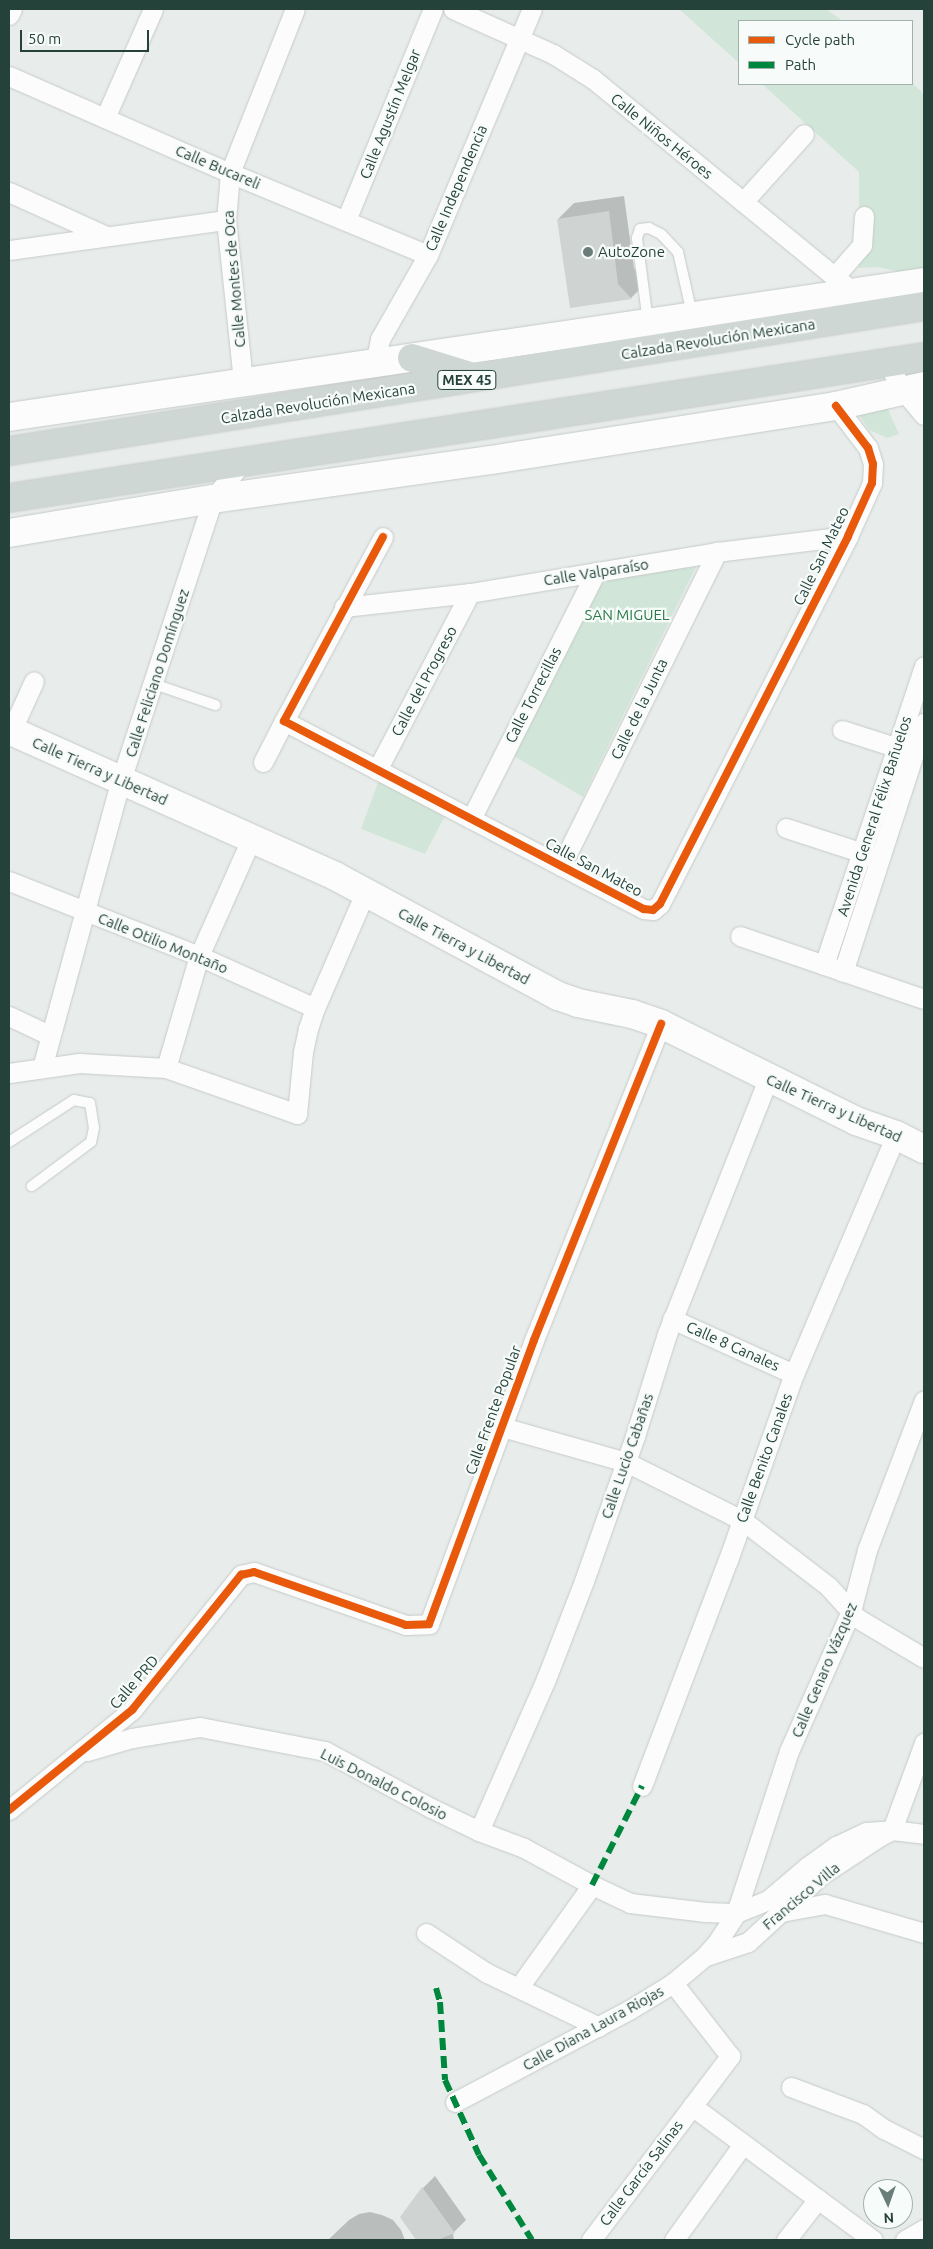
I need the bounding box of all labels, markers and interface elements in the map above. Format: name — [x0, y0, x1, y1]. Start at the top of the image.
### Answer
scale bar — [22, 20, 151, 52]
legend — [738, 20, 913, 85]
text: 50 m — [28, 30, 61, 47]
text: Cycle path — [785, 31, 855, 48]
street label: Calle Agustín Melgar — [356, 46, 424, 182]
text: Path — [785, 56, 816, 73]
street label: Calle Niños Héroes — [607, 89, 717, 183]
street label: Calle Independencia — [421, 122, 491, 254]
street label: Calle Bucareli — [173, 141, 263, 193]
street label: Calle Montes de Oca — [219, 210, 249, 348]
place label: AutoZone — [598, 243, 665, 261]
marker: AutoZone — [582, 246, 594, 258]
street label: Calzada Revolución Mexicana — [620, 315, 816, 363]
road number: MEX 45 — [437, 368, 497, 392]
street label: Calzada Revolución Mexicana — [220, 379, 416, 427]
street label: Calle San Mateo — [789, 504, 853, 608]
street label: Calle Valparaíso — [542, 555, 650, 589]
street label: Calle Feliciano Domínguez — [121, 586, 193, 760]
park label: SAN MIGUEL — [585, 606, 669, 624]
street label: Calle del Progreso — [387, 623, 461, 739]
street label: Calle Torrecillas — [501, 644, 565, 746]
street label: Calle de la Junta — [607, 656, 671, 762]
street label: Avenida General Félix Bañuelos — [833, 714, 915, 918]
street label: Calle Tierra y Libertad — [29, 733, 171, 809]
street label: Calle San Mateo — [542, 834, 646, 900]
street label: Calle Tierra y Libertad — [395, 904, 533, 988]
street label: Calle Otilio Montaño — [95, 909, 231, 977]
street label: Calle Tierra y Libertad — [763, 1070, 905, 1146]
street label: Calle 8 Canales — [684, 1317, 782, 1375]
street label: Calle Frente Popular — [461, 1343, 525, 1477]
street label: Calle Lucio Cabañas — [597, 1391, 657, 1521]
street label: Calle Benito Canales — [732, 1391, 796, 1525]
street label: Calle Genaro Vázquez — [787, 1600, 861, 1740]
street label: Calle PRD — [106, 1651, 162, 1713]
street label: Luis Donaldo Colosio — [318, 1744, 450, 1824]
street label: Francisco Villa — [759, 1859, 843, 1933]
street label: Calle Diana Laura Riojas — [519, 1982, 667, 2074]
street label: Calle García Salinas — [595, 2117, 687, 2229]
north arrow — [863, 2179, 913, 2229]
text: N — [883, 2210, 894, 2226]

